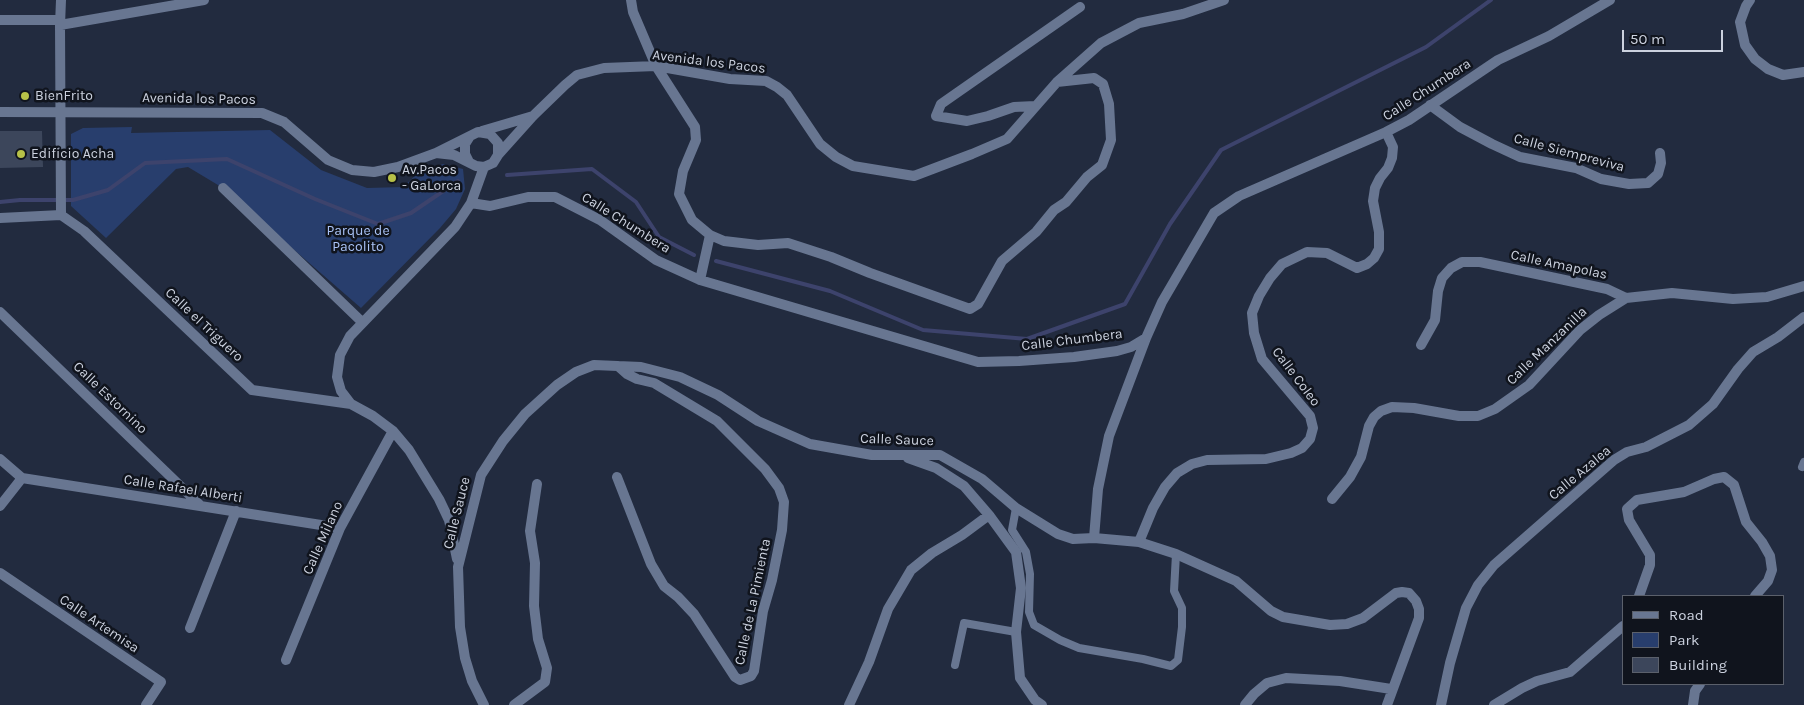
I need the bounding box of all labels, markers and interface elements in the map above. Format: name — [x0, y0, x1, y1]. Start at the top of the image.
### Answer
scale bar — [1624, 20, 1725, 52]
text: 50 m — [1630, 30, 1665, 48]
street label: Avenida los Pacos — [651, 47, 767, 77]
street label: Calle Chumbera — [1380, 55, 1474, 125]
place label: BienFrito — [35, 88, 93, 104]
marker: BienFrito — [19, 90, 31, 102]
street label: Avenida los Pacos — [142, 90, 256, 108]
street label: Calle Siempreviva — [1512, 130, 1626, 176]
place label: Edificio Acha — [31, 146, 114, 162]
marker: Edificio Acha — [15, 148, 27, 160]
place label: Av.Pacos - GªLorca — [402, 162, 461, 194]
marker: Av.Pacos - GªLorca — [386, 172, 398, 184]
street label: Calle Chumbera — [579, 189, 673, 257]
park label: Parque de Pacolito — [326, 223, 390, 256]
street label: Calle Amapolas — [1509, 247, 1609, 283]
street label: Calle el Triguero — [161, 285, 247, 365]
street label: Calle Manzanilla — [1503, 303, 1591, 389]
street label: Calle Chumbera — [1021, 325, 1123, 355]
street label: Calle Coleo — [1268, 344, 1324, 410]
street label: Calle Estornino — [69, 358, 151, 438]
street label: Calle Sauce — [860, 430, 934, 450]
street label: Calle Azalea — [1546, 442, 1614, 504]
street label: Calle Rafael Alberti — [123, 471, 243, 507]
street label: Calle Sauce — [440, 475, 474, 551]
street label: Calle Milano — [299, 499, 347, 577]
street label: Calle de La Pimienta — [731, 537, 775, 667]
street label: Calle Artemisa — [56, 591, 142, 657]
legend — [1622, 595, 1784, 685]
text: Road — [1669, 606, 1704, 624]
text: Park — [1669, 631, 1699, 649]
text: Building — [1669, 656, 1727, 674]

